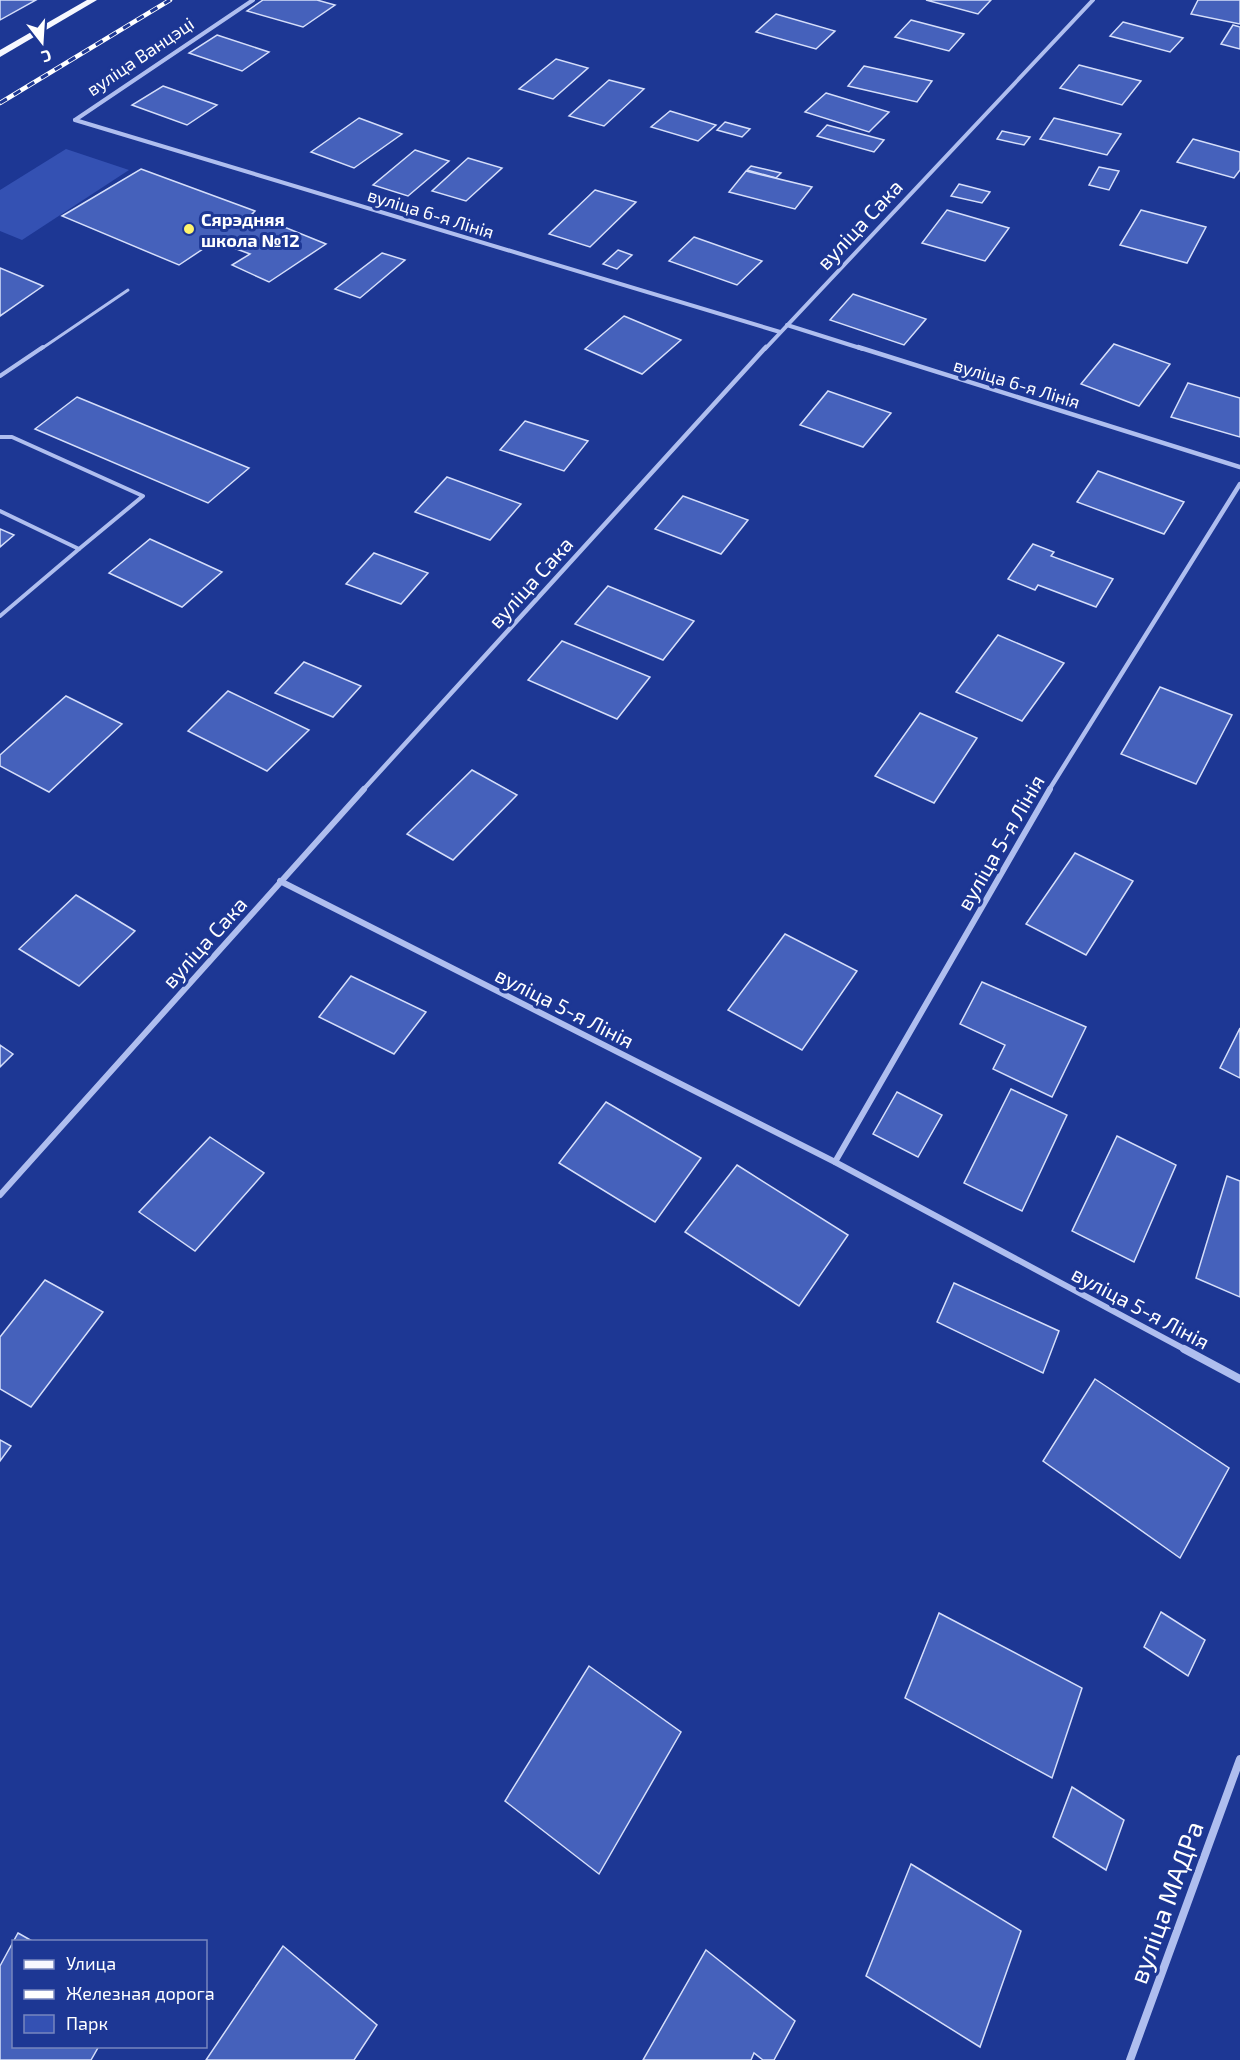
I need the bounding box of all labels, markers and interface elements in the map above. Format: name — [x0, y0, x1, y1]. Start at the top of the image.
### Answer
north arrow — [12, 12, 72, 72]
street label: вуліца Ванцэці — [82, 12, 198, 100]
text: С — [39, 46, 54, 67]
street label: вуліца Сака — [811, 174, 908, 275]
street label: вуліца 6-я Лінія — [365, 183, 497, 243]
place label: Сярэдняя школа №12 — [201, 208, 300, 251]
marker: Сярэдняя школа №12 — [182, 222, 196, 236]
street label: вуліца 6-я Лінія — [951, 353, 1083, 413]
street label: вуліца Сака — [483, 531, 578, 633]
street label: вуліца 5-я Лінія — [951, 770, 1050, 915]
street label: вуліца Сака — [157, 891, 252, 993]
street label: вуліца 5-я Лінія — [491, 961, 639, 1054]
street label: вуліца 5-я Лінія — [1067, 1260, 1214, 1355]
street label: вуліца МАДРа — [1121, 1817, 1210, 1988]
legend — [12, 1940, 207, 2048]
text: Улица — [66, 1952, 116, 1974]
text: Железная дорога — [66, 1982, 215, 2004]
text: Парк — [66, 2012, 108, 2034]

